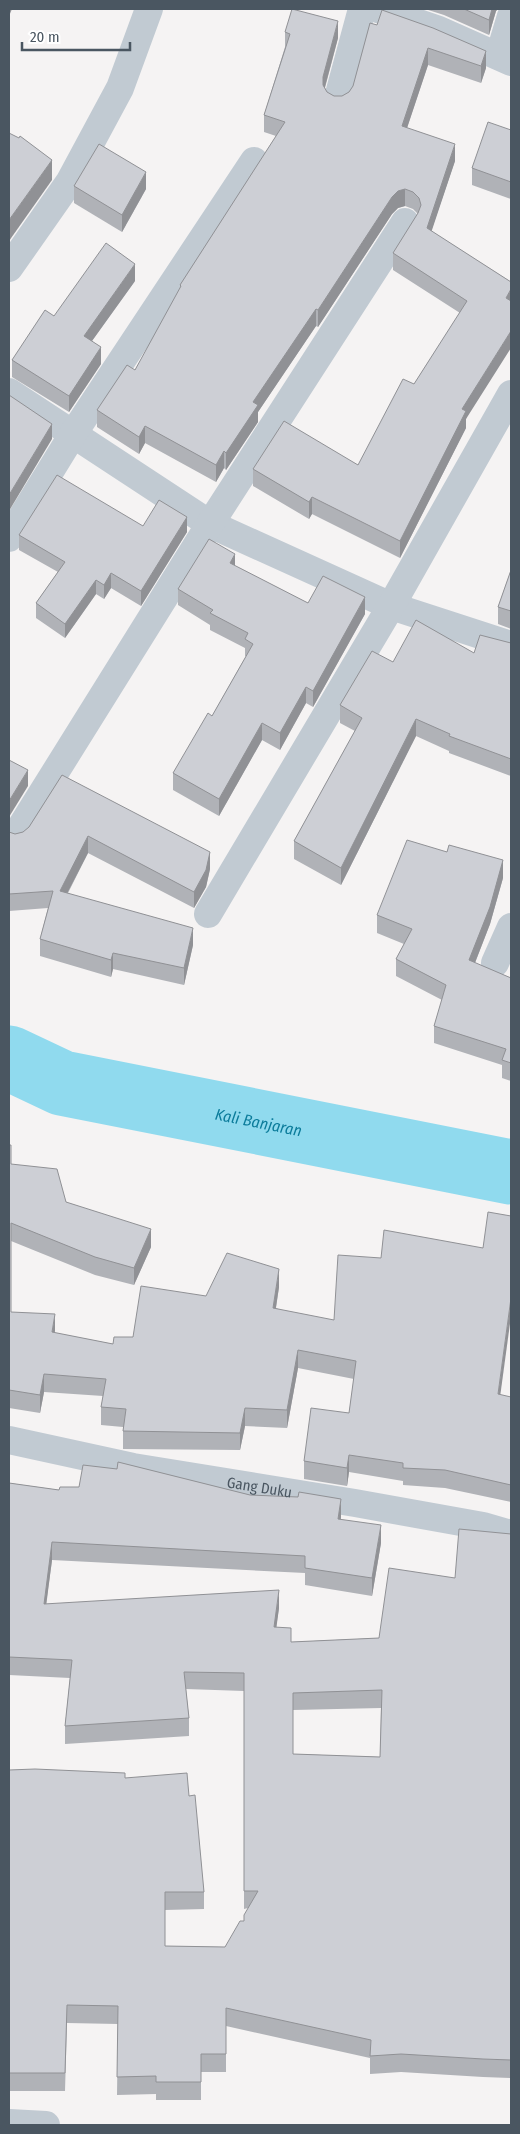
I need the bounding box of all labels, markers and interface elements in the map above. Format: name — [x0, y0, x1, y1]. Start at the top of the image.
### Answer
scale bar — [22, 20, 130, 52]
text: 20 m — [30, 28, 60, 46]
water label: Kali Banjaran — [213, 1104, 304, 1140]
street label: Gang Duku — [226, 1473, 293, 1502]

